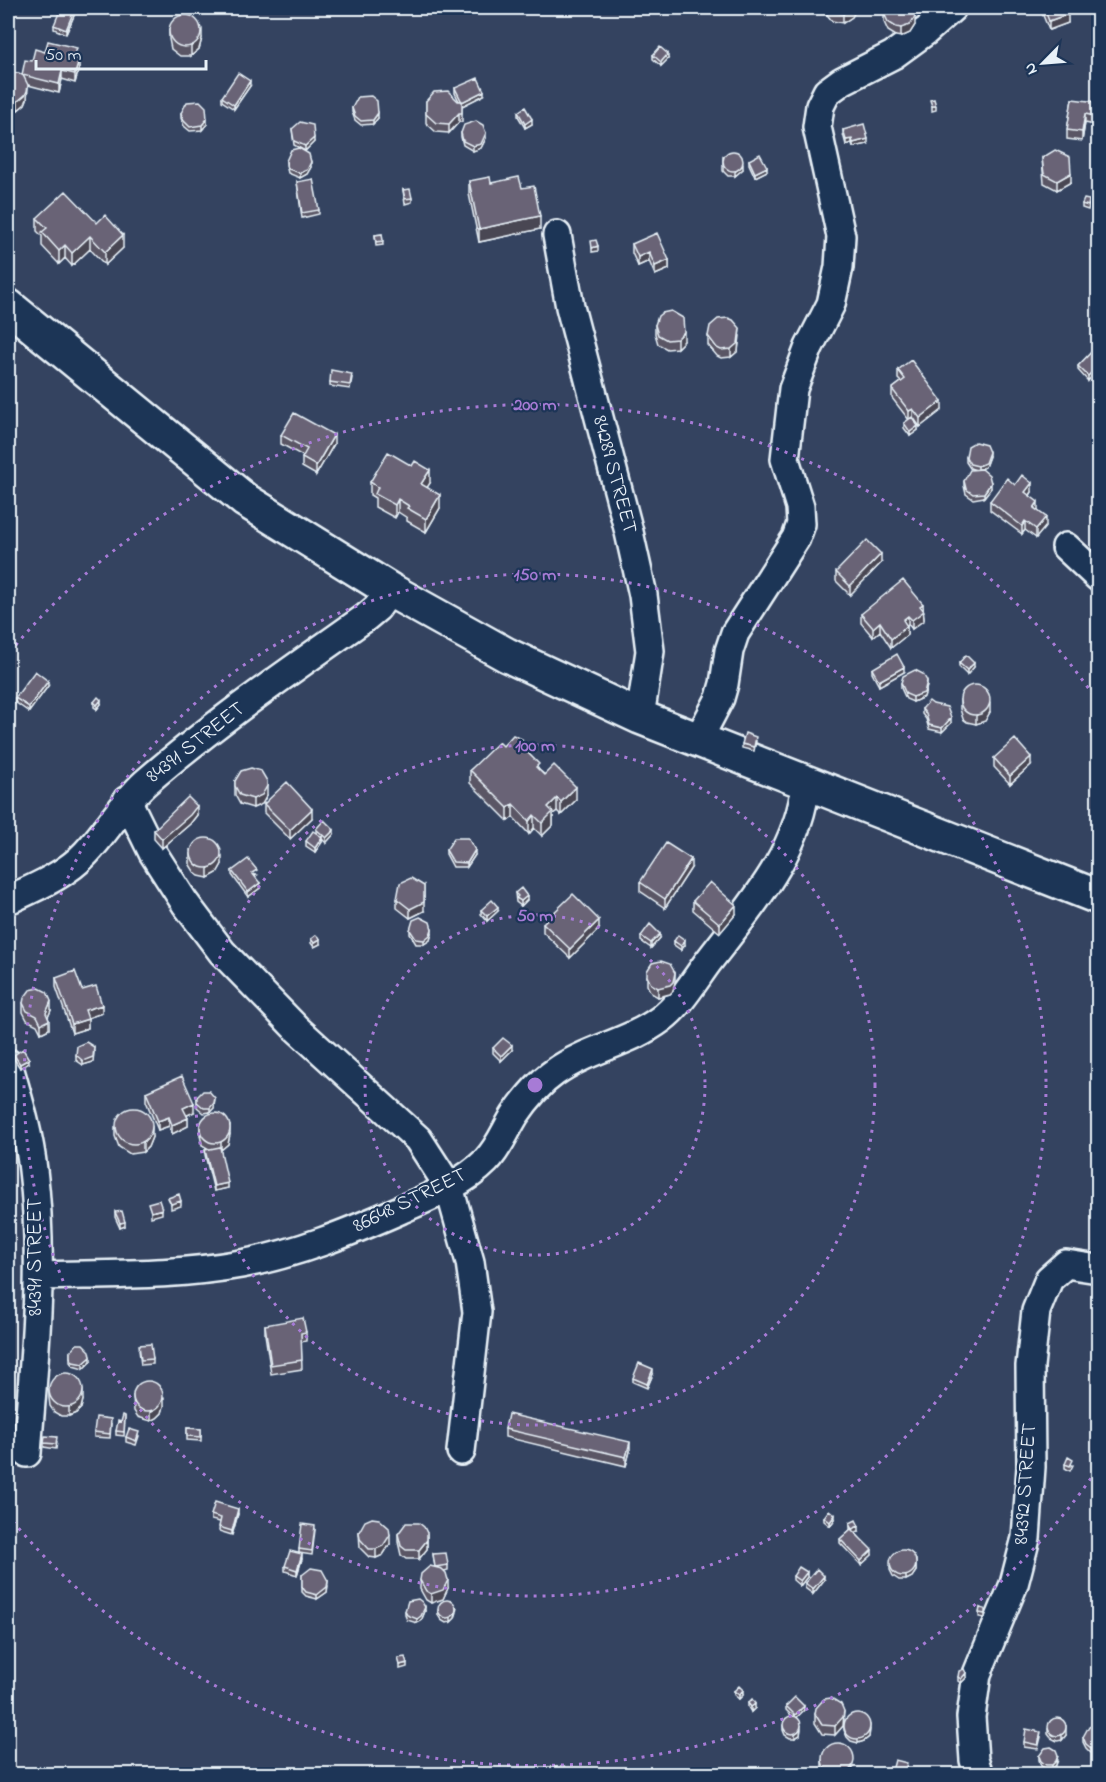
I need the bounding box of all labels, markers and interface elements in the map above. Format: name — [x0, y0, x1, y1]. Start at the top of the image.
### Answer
scale bar — [36, 33, 206, 71]
north arrow — [1013, 33, 1073, 93]
text: 50 m — [45, 43, 82, 69]
text: N — [1018, 58, 1044, 78]
text: 200 m — [513, 393, 557, 419]
street label: 84289 STREET — [584, 413, 644, 537]
text: 150 m — [514, 563, 556, 589]
street label: 84391 STREET — [140, 695, 252, 791]
text: 100 m — [515, 734, 555, 760]
text: 50 m — [517, 904, 553, 930]
centre of rings — [525, 1075, 545, 1095]
street label: 86648 STREET — [348, 1161, 472, 1241]
street label: 84391 STREET — [21, 1198, 51, 1316]
street label: 84392 STREET — [1007, 1422, 1045, 1546]

